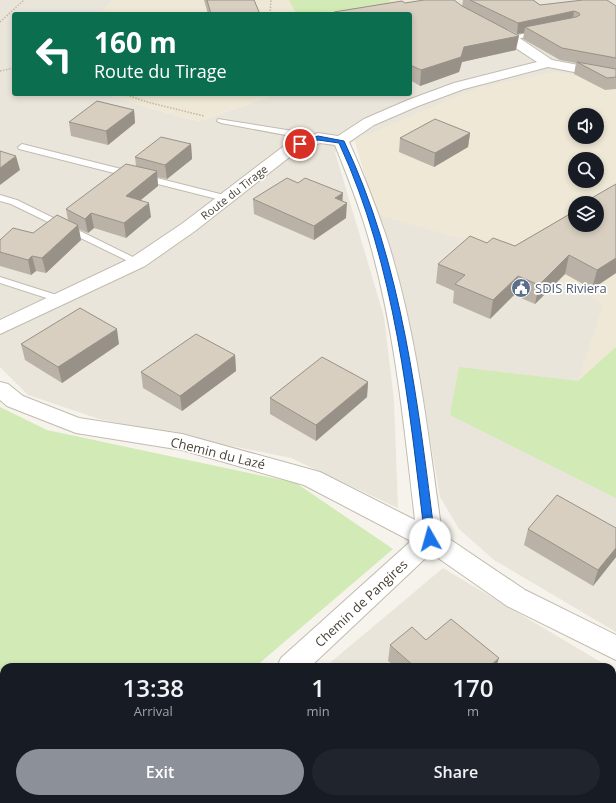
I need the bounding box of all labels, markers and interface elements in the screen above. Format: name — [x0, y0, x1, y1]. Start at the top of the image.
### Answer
text: 160 m — [94, 23, 177, 61]
icon: left — [28, 28, 80, 80]
text: Route du Tirage — [94, 59, 227, 83]
map controls — [568, 108, 604, 232]
button: sound — [568, 108, 604, 144]
pin — [283, 127, 317, 161]
icon: arrive — [289, 133, 311, 155]
button: search — [568, 152, 604, 188]
street label: Route du Tirage — [197, 161, 271, 223]
button: layers — [568, 196, 604, 232]
public building icon: SDIS Riviera — [510, 277, 532, 299]
place label: SDIS Riviera — [535, 279, 607, 297]
street label: Chemin du Lazé — [169, 433, 267, 473]
position arrow — [409, 518, 451, 560]
street label: Chemin de Pangires — [311, 555, 411, 651]
text: 13:38 — [123, 671, 184, 704]
text: 1 — [311, 671, 325, 704]
text: 170 — [452, 671, 493, 704]
text: Arrival — [134, 702, 173, 720]
text: min — [307, 702, 330, 720]
text: m — [467, 702, 479, 720]
button: Exit — [16, 749, 304, 795]
button: Share — [312, 749, 600, 795]

